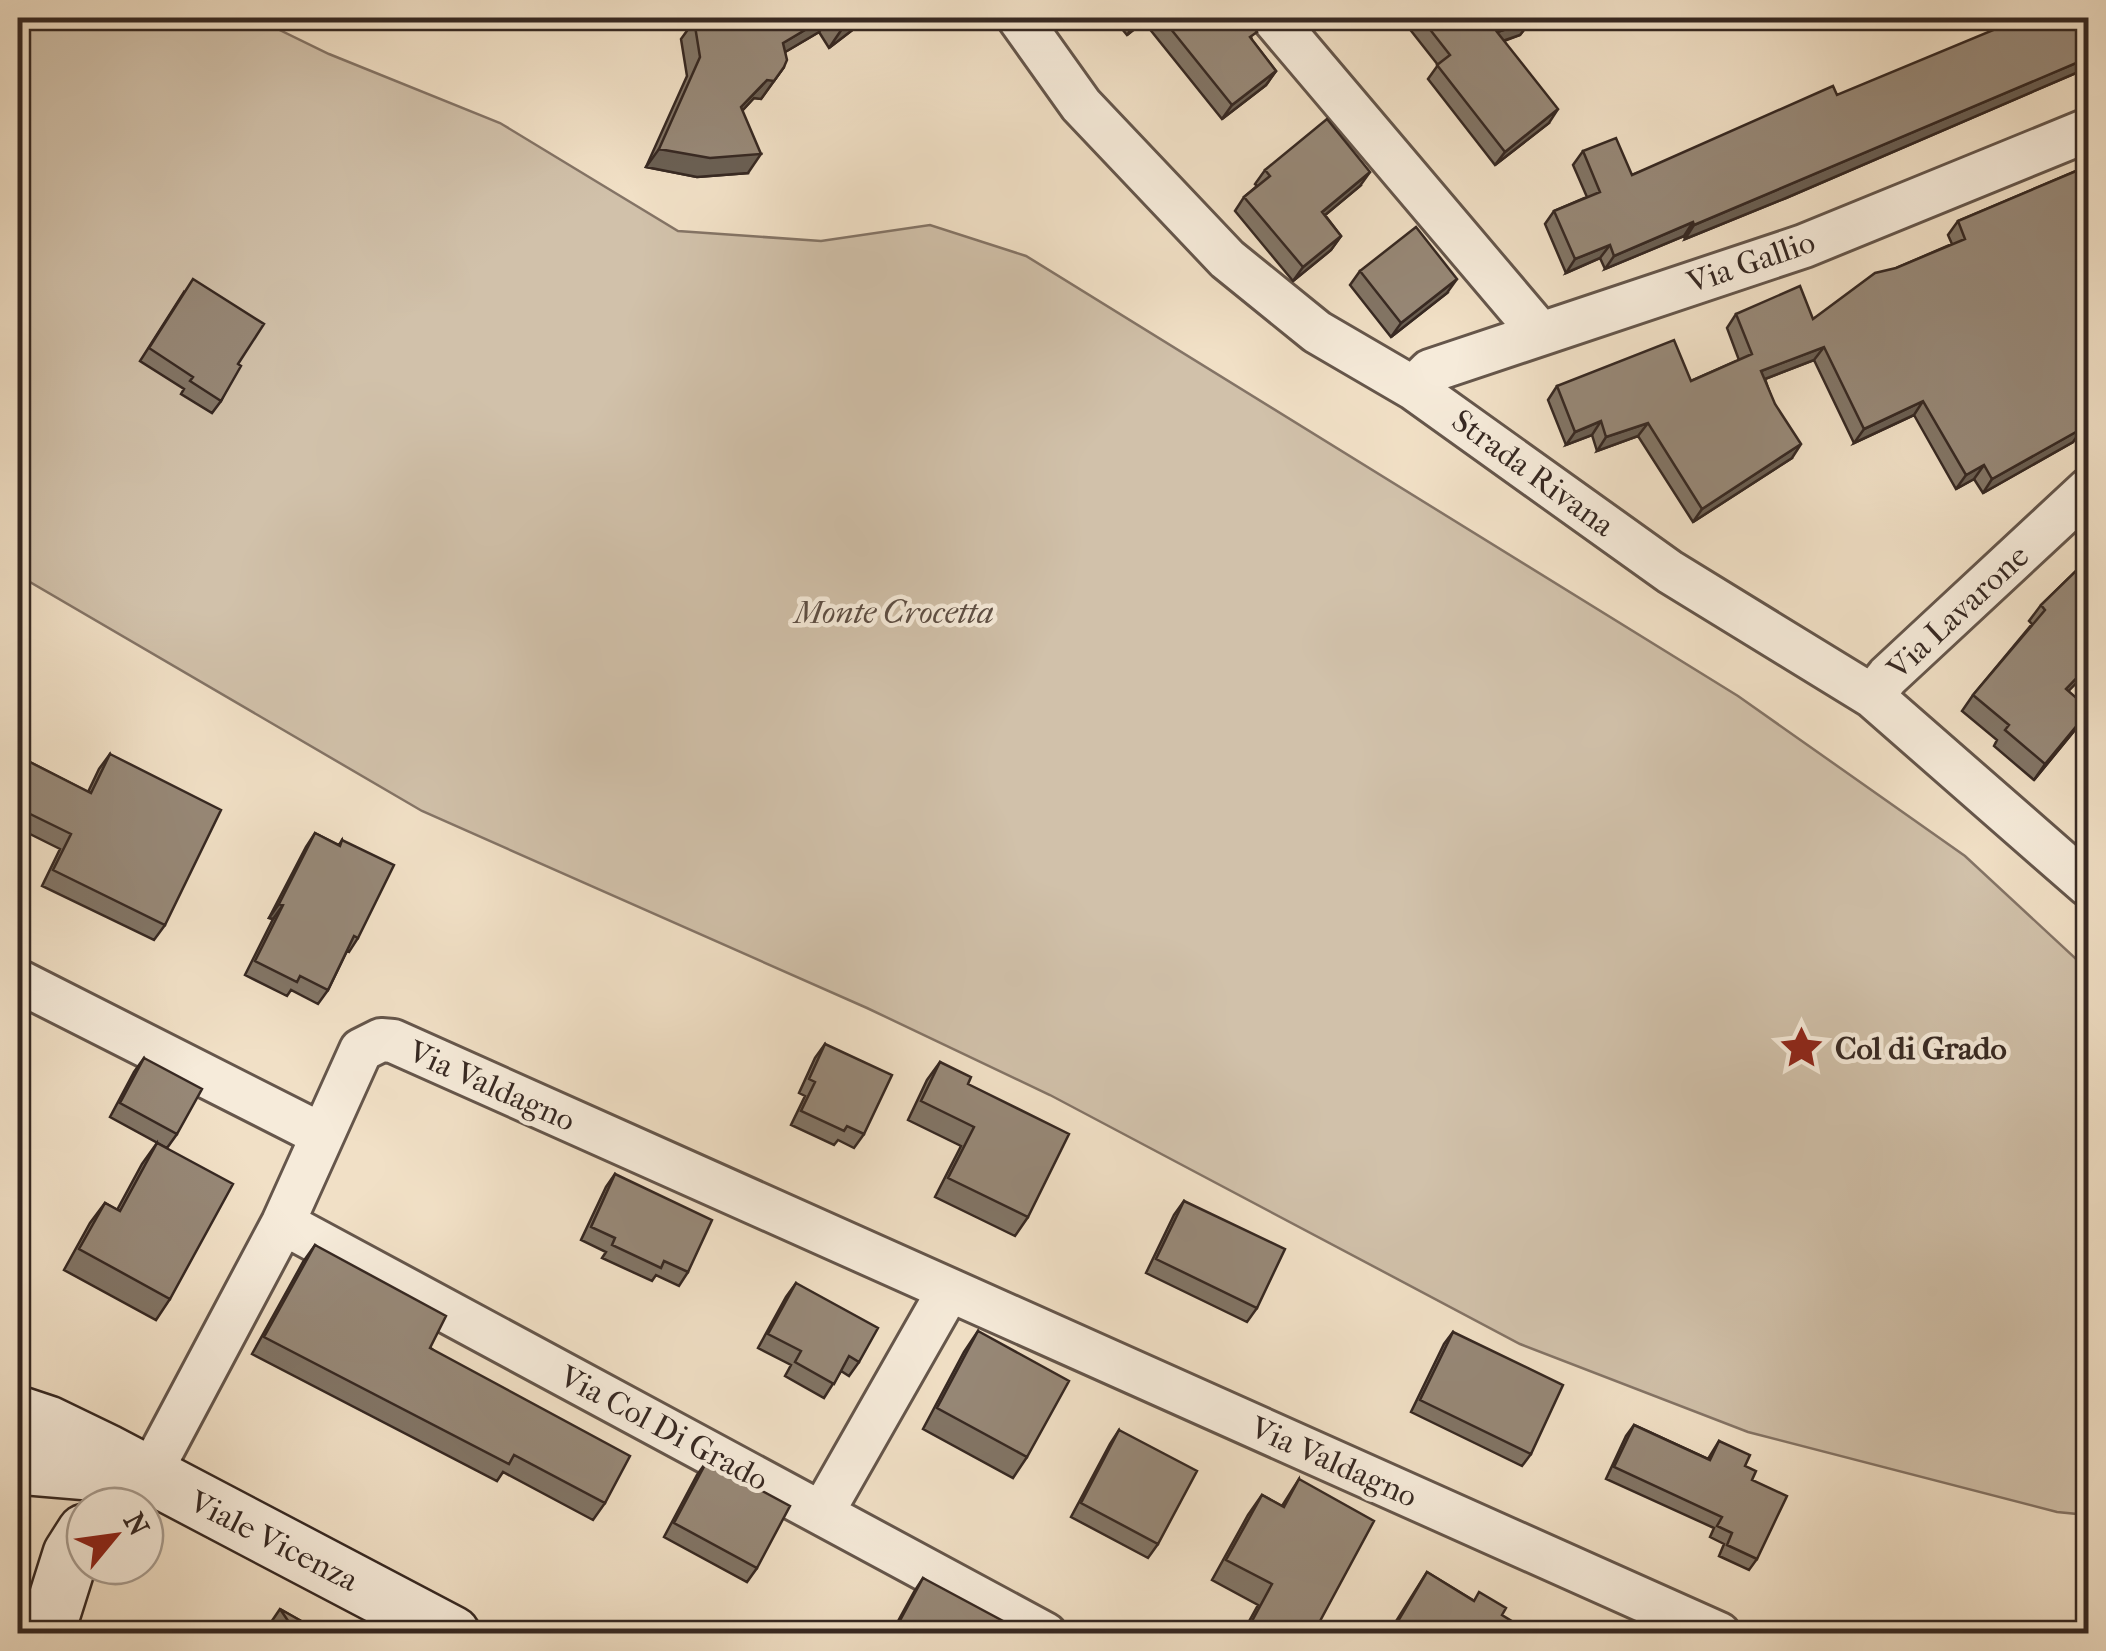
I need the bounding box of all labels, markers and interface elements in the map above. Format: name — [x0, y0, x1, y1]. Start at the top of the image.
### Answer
street label: Via Gallio — [1681, 223, 1820, 301]
street label: Strada Rivana — [1445, 402, 1622, 545]
street label: Via Lavarone — [1879, 537, 2036, 687]
park label: Monte Crocetta — [792, 594, 994, 631]
place icon: Col di Grado — [1778, 1024, 1826, 1072]
place label: Col di Grado — [1835, 1030, 2007, 1067]
street label: Via Valdagno — [402, 1032, 581, 1139]
street label: Via Col Di Grado — [553, 1357, 774, 1498]
street label: Via Valdagno — [1244, 1408, 1423, 1515]
street label: Viale Vicenza — [183, 1482, 365, 1600]
north arrow — [65, 1486, 165, 1586]
text: N — [117, 1507, 156, 1542]

